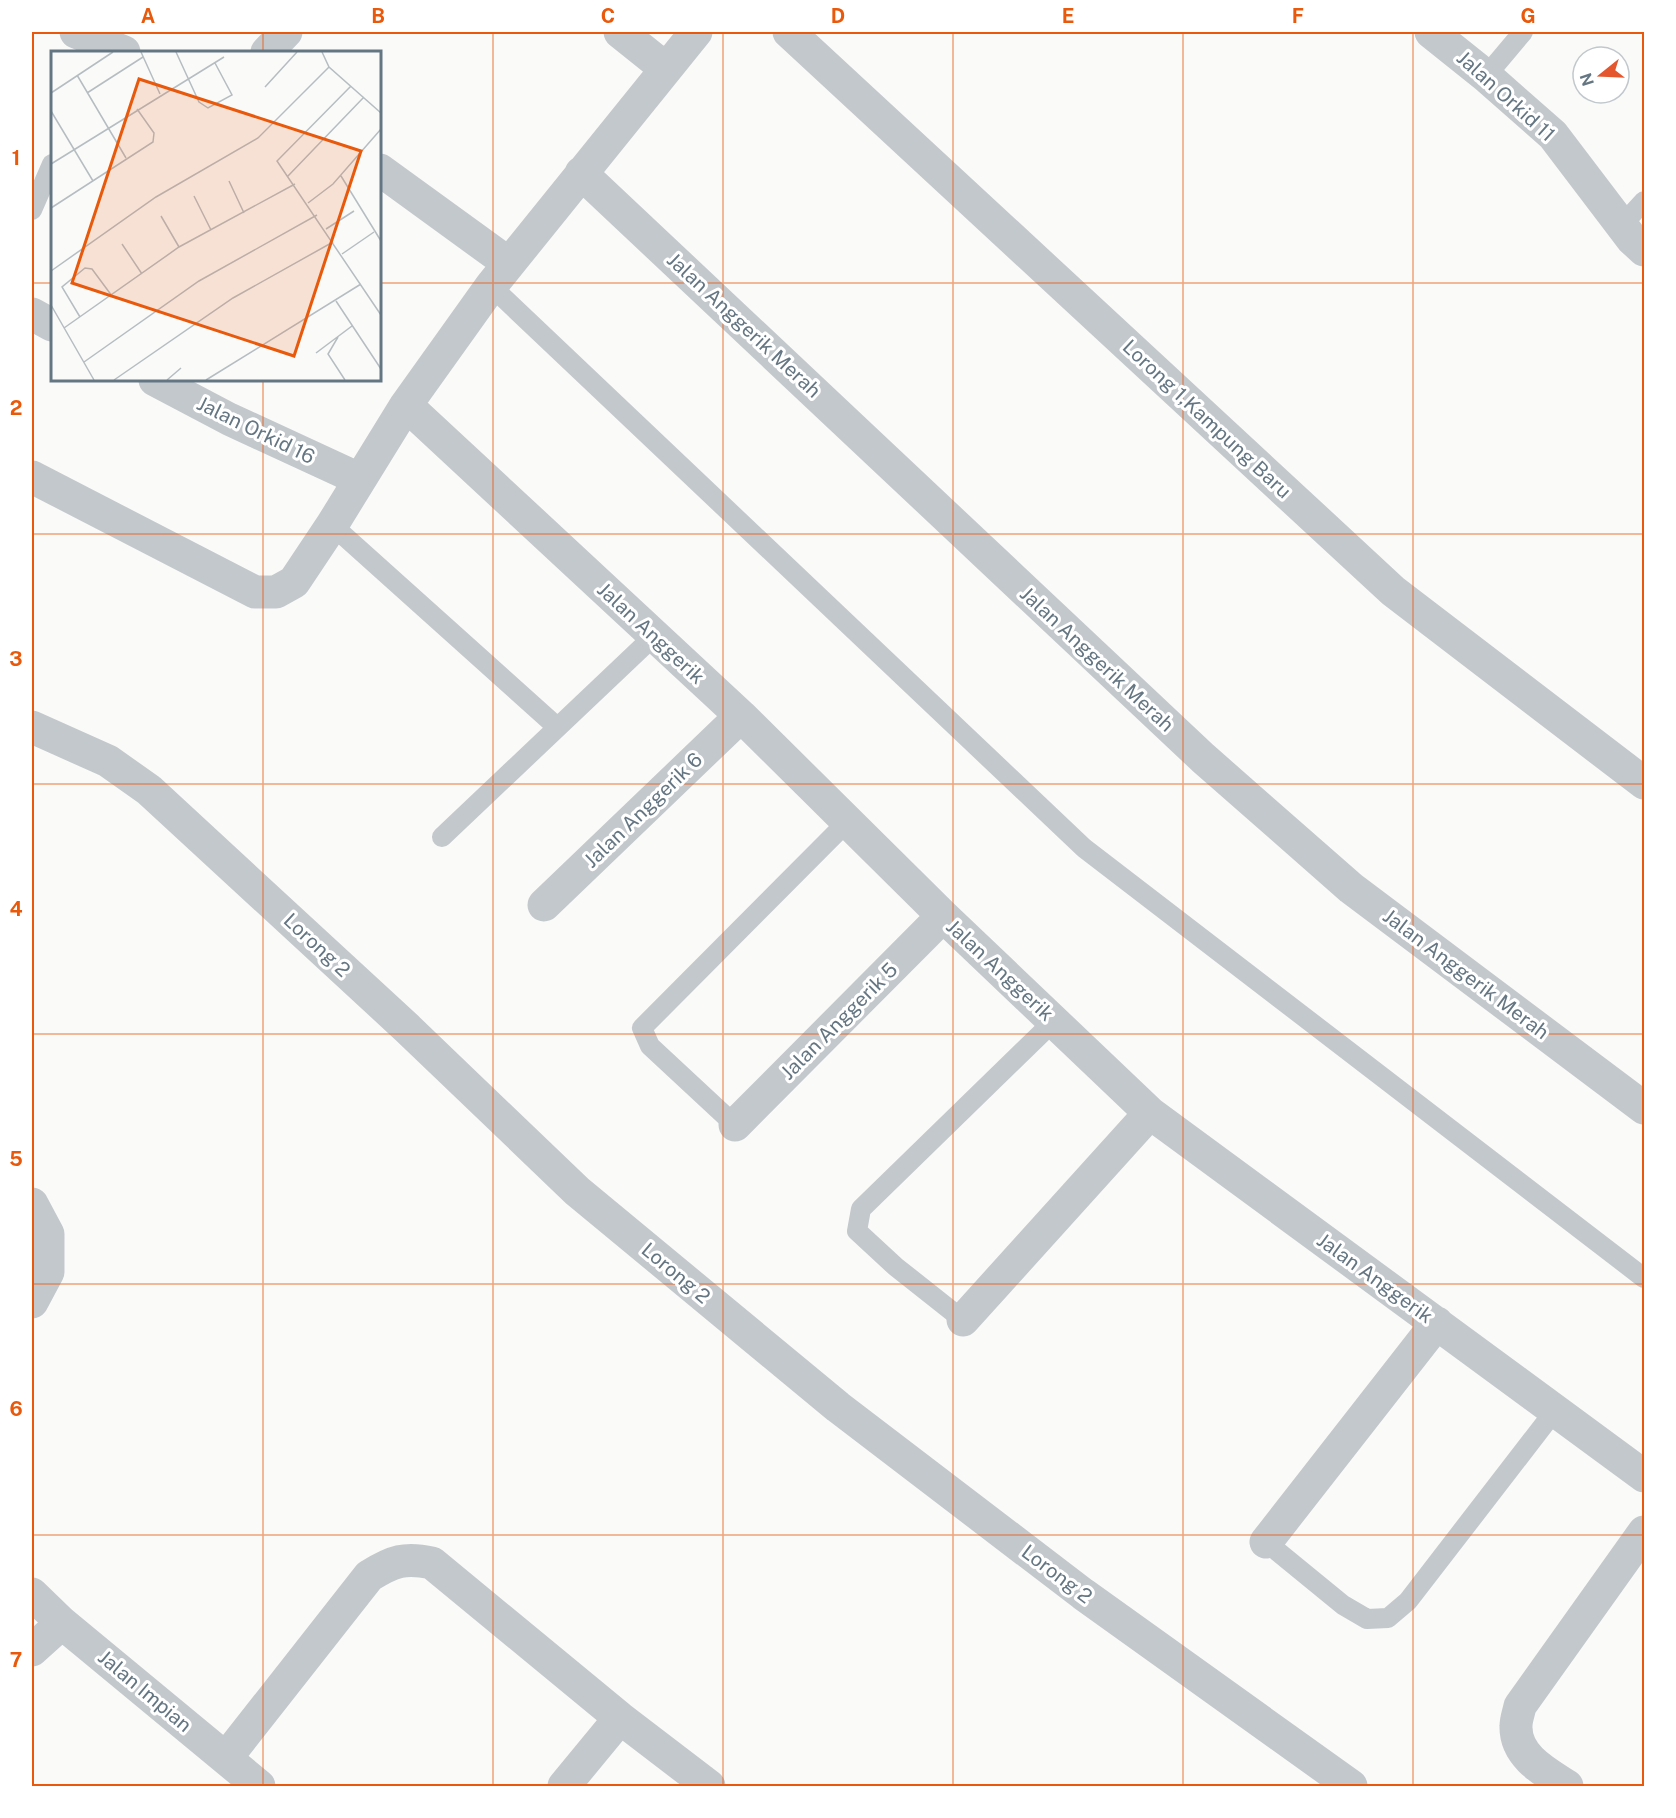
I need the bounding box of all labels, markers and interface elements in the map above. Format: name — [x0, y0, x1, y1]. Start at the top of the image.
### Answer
text: A — [141, 4, 155, 28]
text: B — [371, 4, 385, 28]
text: C — [601, 4, 615, 28]
text: D — [831, 4, 845, 28]
text: E — [1062, 4, 1074, 28]
text: F — [1292, 4, 1304, 28]
text: G — [1520, 4, 1536, 28]
north arrow — [1571, 45, 1631, 105]
street label: Jalan Orkid 11 — [1452, 46, 1560, 146]
inset map — [51, 51, 381, 381]
text: N — [1576, 71, 1598, 88]
text: 1 — [12, 146, 20, 170]
street label: Jalan Anggerik Merah — [662, 247, 826, 403]
street label: Lorong 1,Kampung Baru — [1118, 335, 1296, 503]
street label: Jalan Orkid 16 — [193, 391, 319, 469]
text: 2 — [10, 396, 22, 420]
street label: Jalan Anggerik — [592, 577, 710, 689]
street label: Jalan Anggerik Merah — [1015, 581, 1179, 737]
text: 3 — [9, 647, 23, 671]
street label: Jalan Anggerik 6 — [579, 748, 707, 872]
text: 4 — [9, 897, 23, 921]
street label: Jalan Anggerik Merah — [1378, 904, 1554, 1044]
street label: Lorong 2 — [279, 908, 355, 982]
street label: Jalan Anggerik — [941, 914, 1059, 1026]
street label: Jalan Anggerik 5 — [776, 958, 902, 1084]
text: 5 — [9, 1147, 23, 1171]
street label: Jalan Anggerik — [1312, 1228, 1438, 1328]
street label: Lorong 2 — [637, 1237, 715, 1309]
text: 6 — [9, 1397, 23, 1421]
street label: Lorong 2 — [1017, 1540, 1097, 1608]
street label: Jalan Impian — [93, 1645, 197, 1737]
text: 7 — [10, 1648, 22, 1672]

